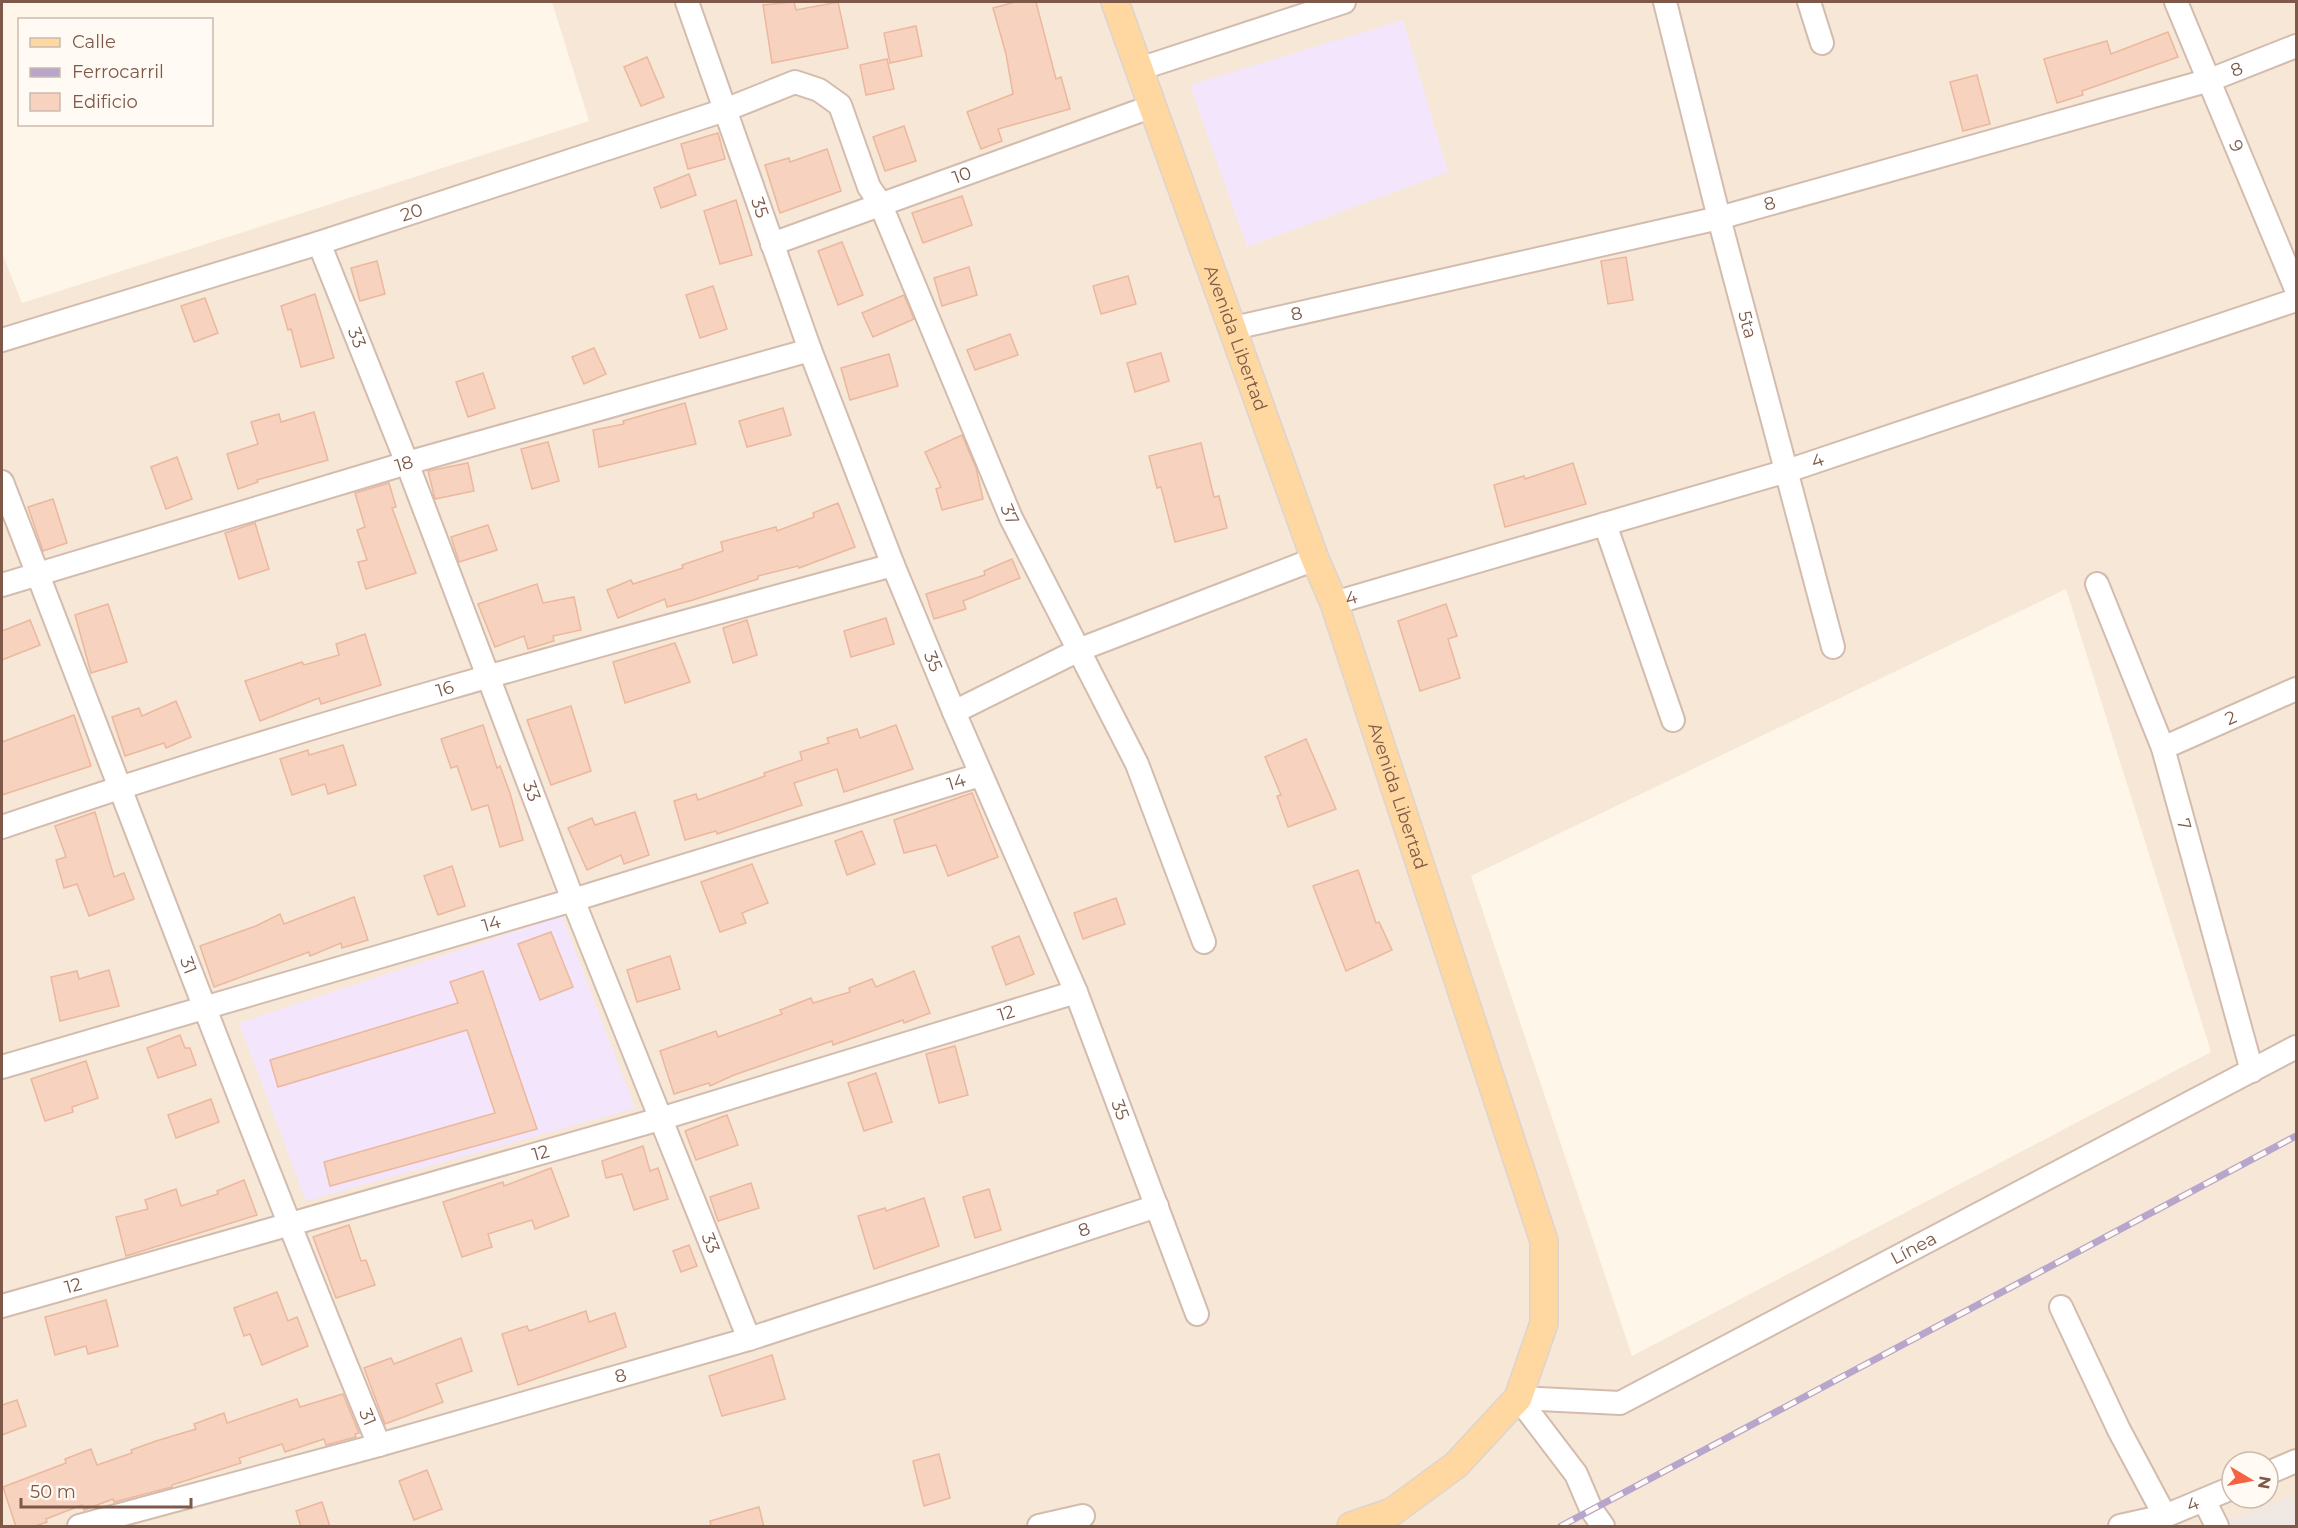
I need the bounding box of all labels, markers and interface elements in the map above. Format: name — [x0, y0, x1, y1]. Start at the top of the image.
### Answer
legend — [18, 18, 213, 126]
text: Calle — [72, 31, 116, 53]
street label: 8 — [2227, 57, 2246, 82]
text: Ferrocarril — [72, 61, 164, 83]
text: Edificio — [72, 91, 138, 113]
street label: 9 — [2224, 137, 2248, 155]
street label: 10 — [950, 162, 974, 189]
street label: 8 — [1761, 192, 1778, 216]
street label: 35 — [746, 194, 773, 221]
street label: 20 — [398, 199, 426, 227]
street label: Avenida Libertad — [1199, 262, 1272, 414]
street label: 8 — [1288, 302, 1304, 326]
street label: 5ta — [1733, 308, 1762, 341]
street label: 33 — [343, 324, 371, 351]
street label: 4 — [1808, 448, 1827, 473]
street label: 18 — [392, 451, 416, 477]
street label: 37 — [995, 501, 1024, 529]
street label: 4 — [1342, 586, 1360, 610]
street label: 35 — [919, 648, 947, 675]
street label: 16 — [434, 676, 456, 702]
street label: 2 — [2222, 706, 2240, 730]
street label: Avenida Libertad — [1363, 720, 1432, 872]
street label: 14 — [944, 769, 969, 795]
street label: 33 — [518, 778, 546, 805]
street label: 7 — [2172, 816, 2196, 832]
street label: 14 — [480, 911, 504, 937]
street label: 31 — [175, 954, 202, 977]
street label: 12 — [995, 1000, 1017, 1026]
street label: 35 — [1106, 1096, 1134, 1123]
street label: 12 — [530, 1140, 552, 1166]
street label: 8 — [1075, 1218, 1093, 1242]
street label: Línea — [1887, 1227, 1940, 1269]
street label: 33 — [697, 1230, 725, 1257]
street label: 12 — [62, 1273, 84, 1299]
street label: 8 — [612, 1364, 629, 1388]
street label: 31 — [354, 1405, 381, 1429]
north arrow — [2220, 1450, 2280, 1510]
scale bar — [21, 1471, 190, 1509]
text: N — [2254, 1474, 2275, 1491]
text: 50 m — [30, 1481, 76, 1503]
street label: 4 — [2183, 1492, 2202, 1517]

